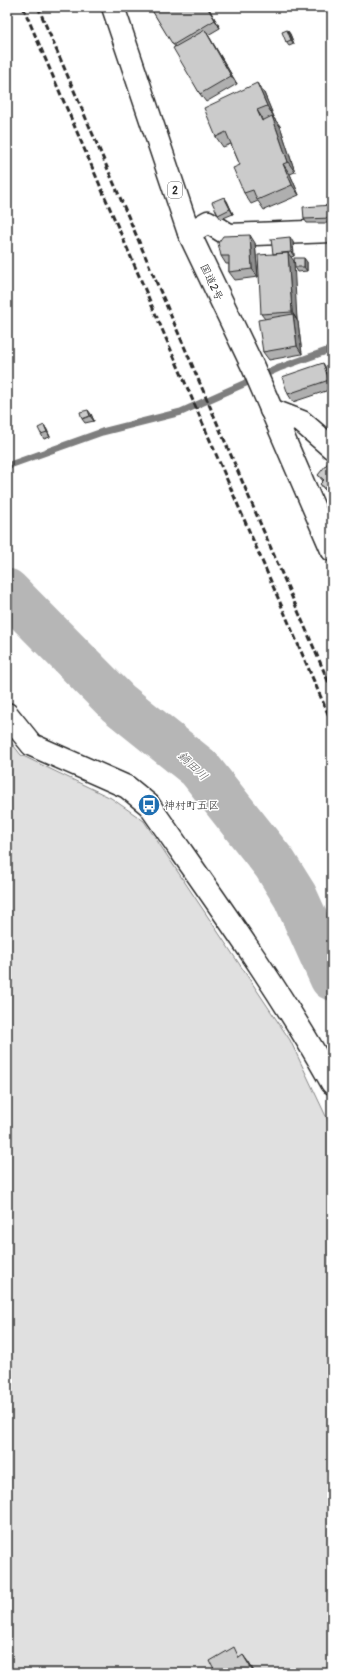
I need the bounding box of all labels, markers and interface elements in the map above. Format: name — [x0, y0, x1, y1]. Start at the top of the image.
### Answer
road number: 2 — [168, 182, 182, 198]
street label: 国道2号 — [197, 262, 226, 303]
water label: 鍋田川 — [174, 748, 211, 784]
bus stop icon: 神村町五区 — [136, 792, 162, 818]
place label: 神村町五区 — [164, 799, 219, 812]

